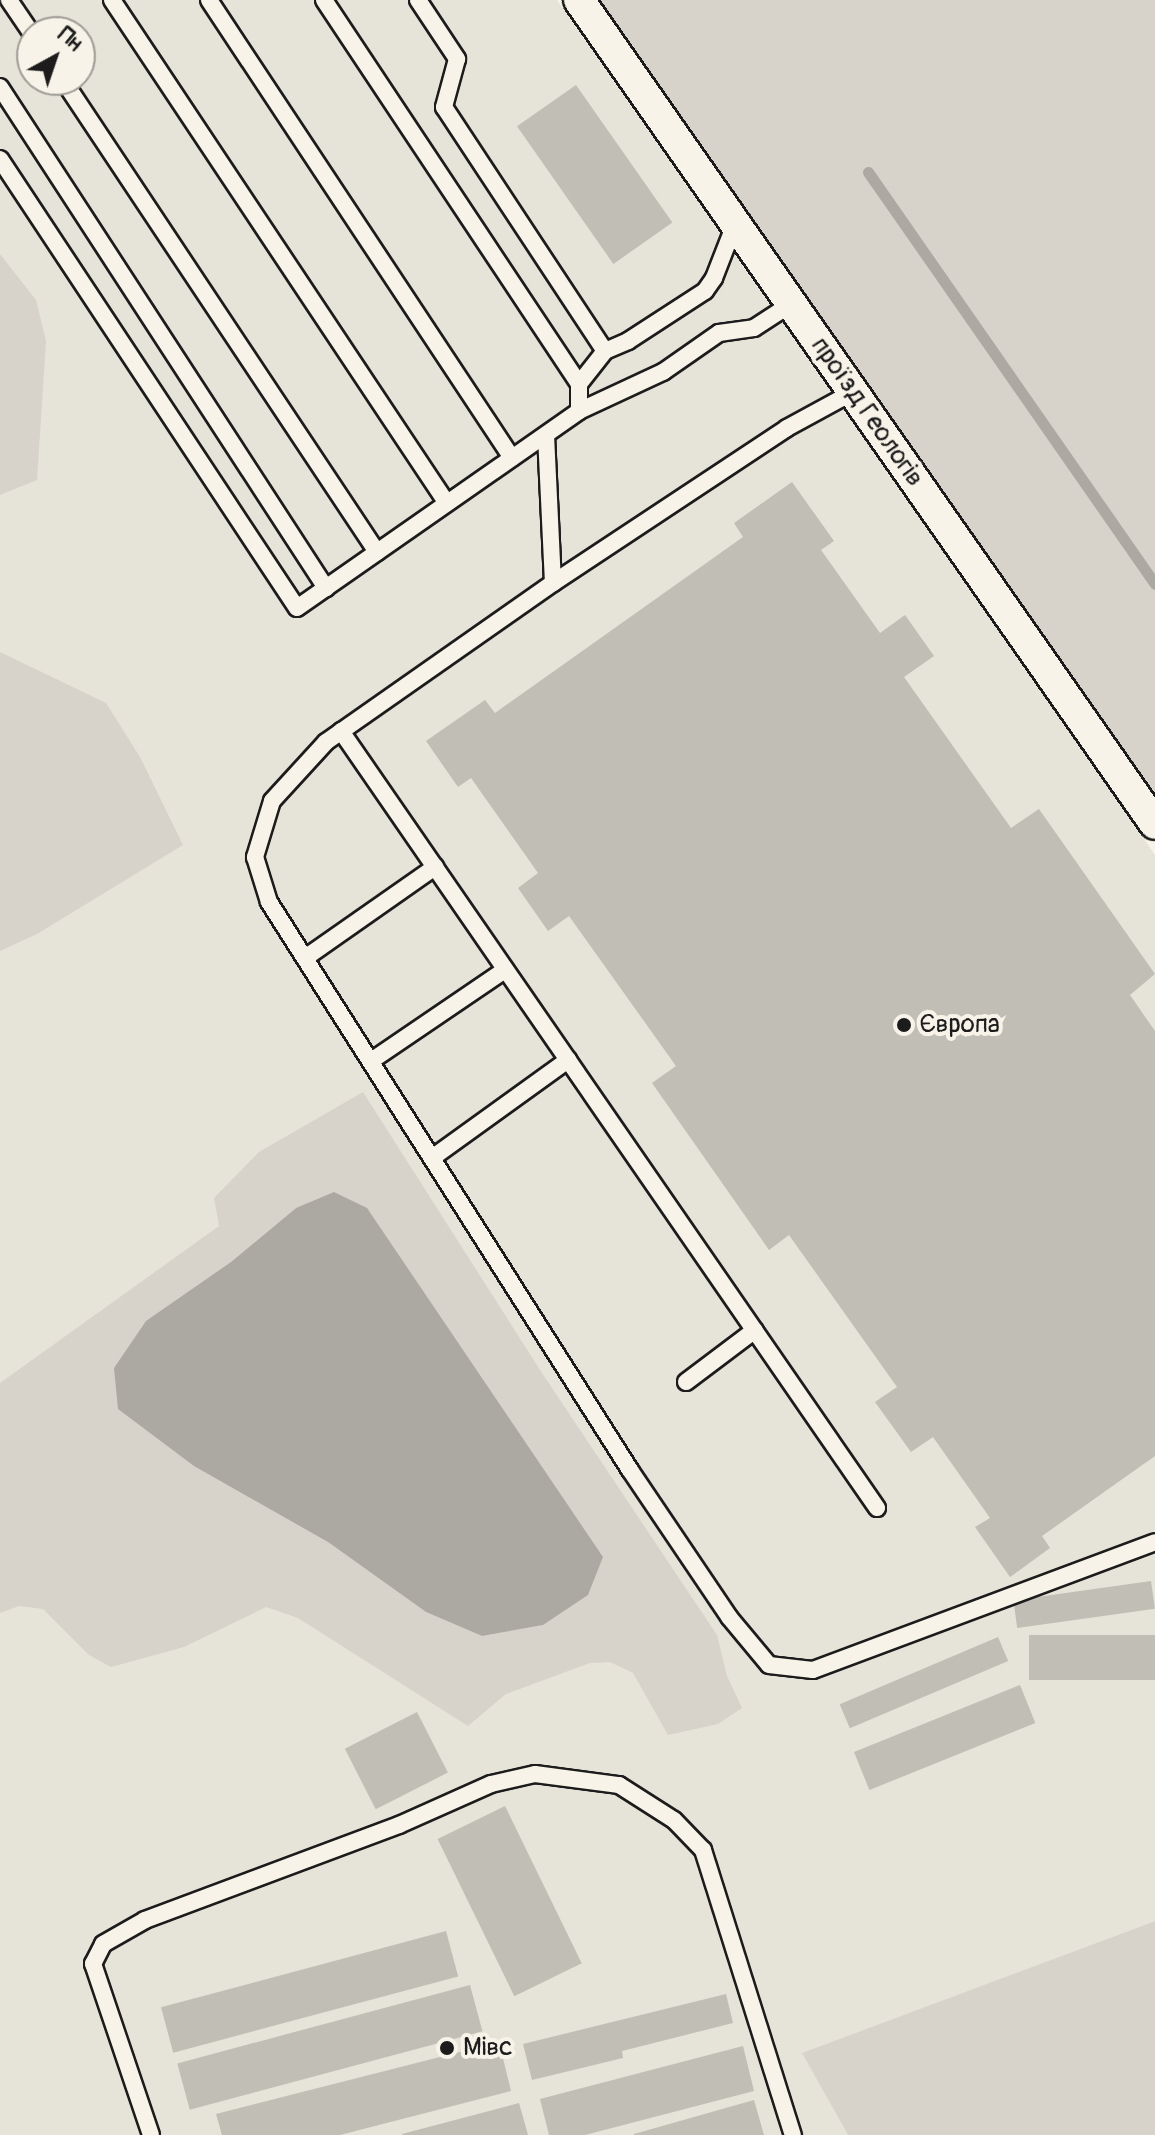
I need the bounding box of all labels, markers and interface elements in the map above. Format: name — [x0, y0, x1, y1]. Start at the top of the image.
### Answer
north arrow — [16, 16, 96, 96]
text: Пн — [52, 21, 88, 58]
street label: проїзд Геологів — [804, 331, 930, 493]
place label: Європа — [920, 1009, 1000, 1041]
marker: Європа — [895, 1016, 913, 1034]
place label: Мівс — [463, 2032, 512, 2064]
marker: Мівс — [438, 2039, 456, 2057]

